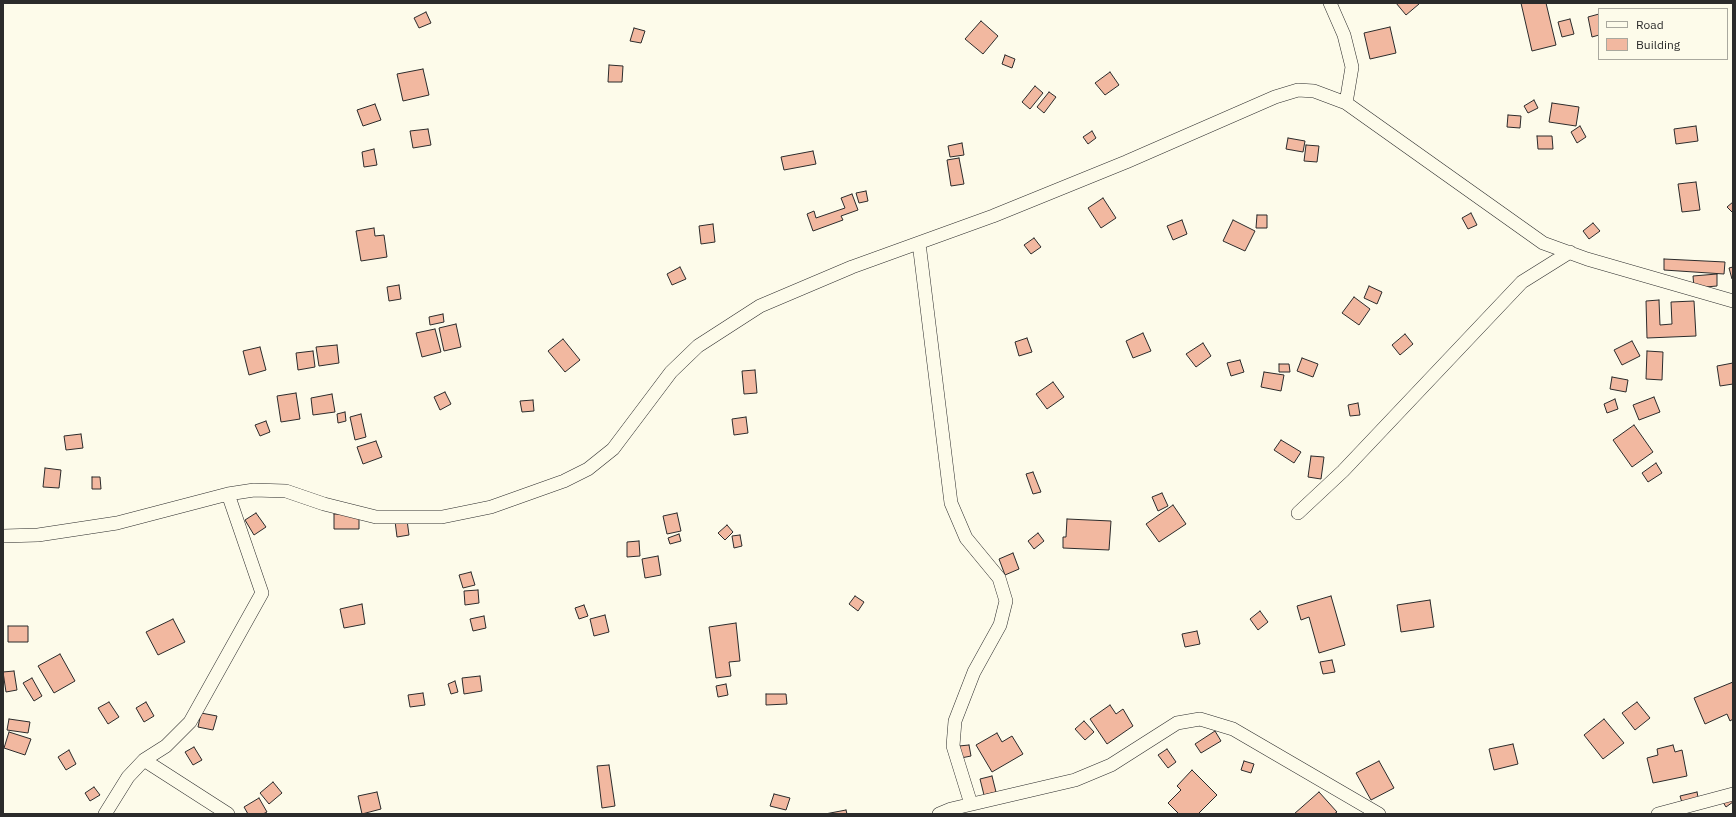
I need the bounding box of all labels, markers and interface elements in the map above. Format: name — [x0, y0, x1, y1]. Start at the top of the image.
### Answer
legend — [1598, 8, 1728, 60]
text: Road — [1636, 17, 1664, 32]
text: Building — [1636, 37, 1680, 52]

